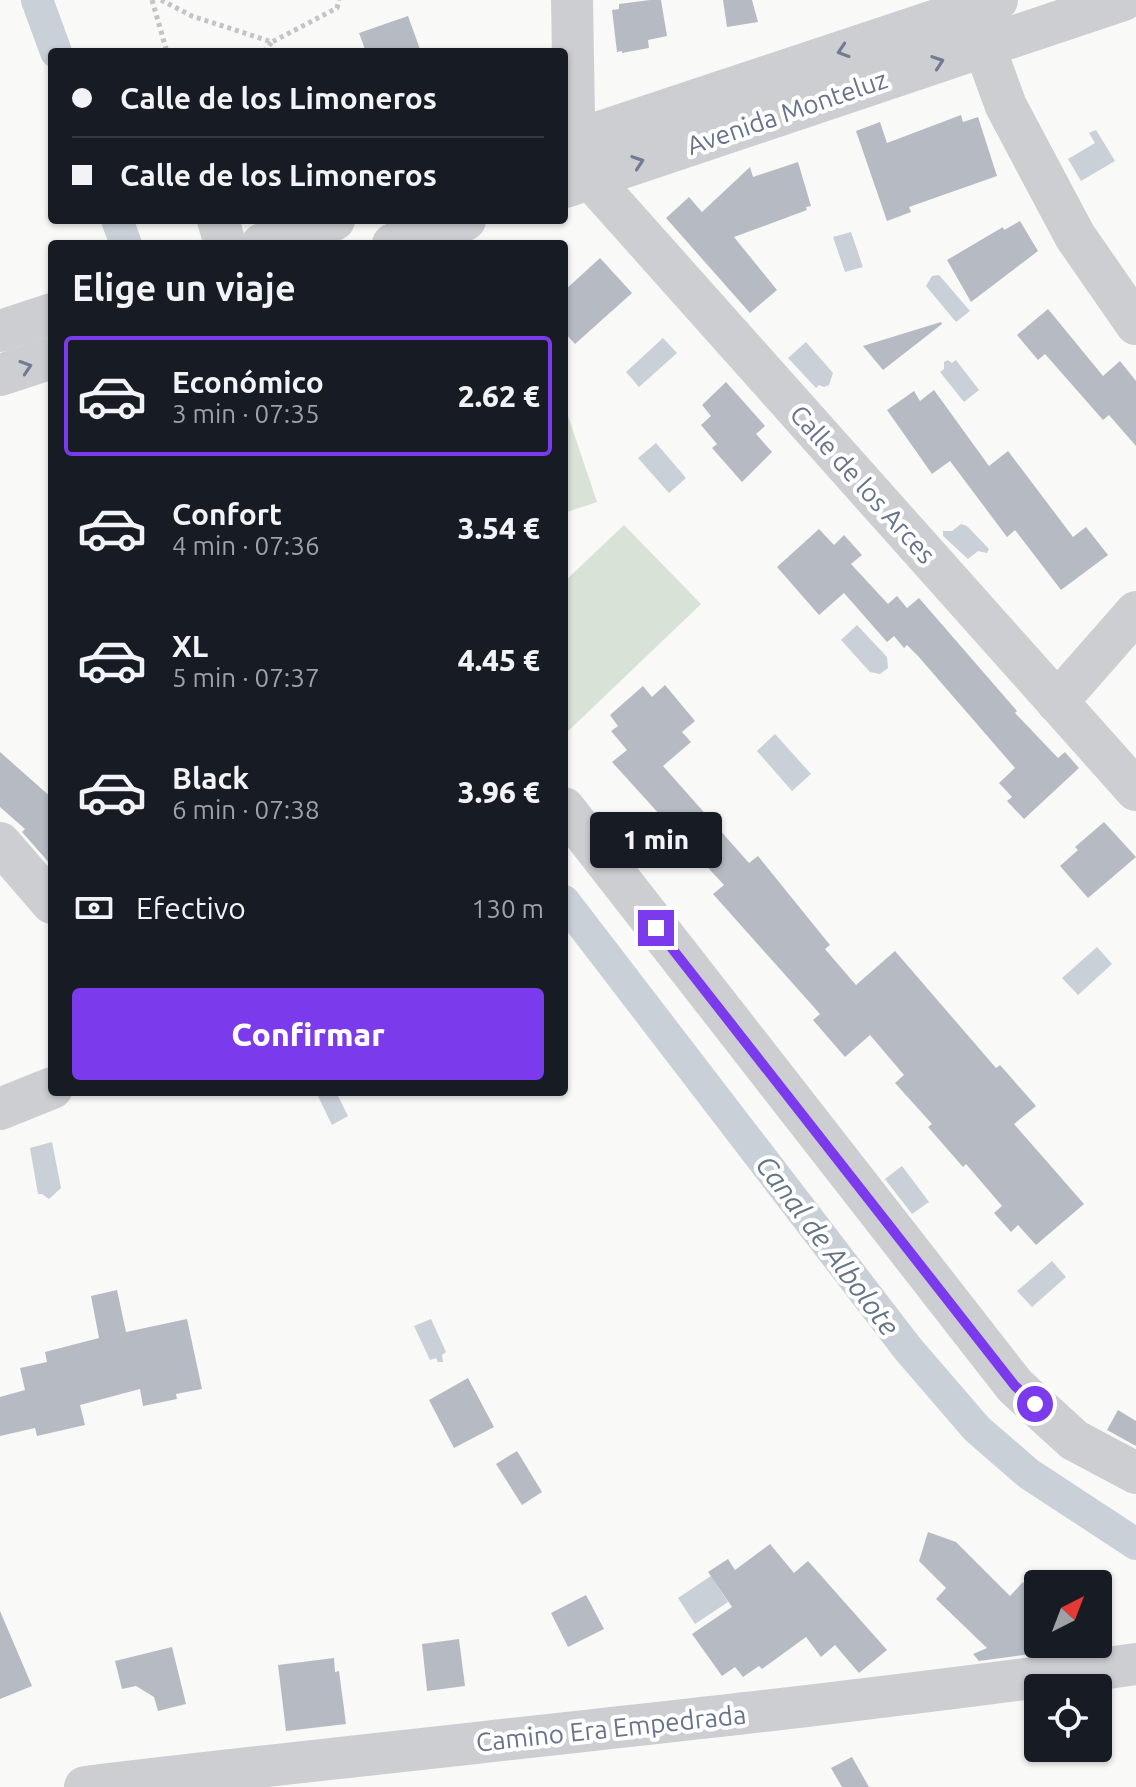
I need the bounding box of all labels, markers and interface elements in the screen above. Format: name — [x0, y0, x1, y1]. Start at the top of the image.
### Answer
one-way arrow — [837, 42, 850, 58]
one-way arrow — [930, 55, 944, 71]
street label: Avenida Monteluz — [683, 64, 891, 160]
text: Calle de los Limoneros — [120, 81, 437, 115]
one-way arrow — [630, 156, 644, 172]
text: Calle de los Limoneros — [120, 158, 437, 192]
text: Elige un viaje — [72, 267, 296, 308]
one-way arrow — [18, 360, 32, 376]
icon: car — [76, 360, 148, 432]
text: Económico — [172, 365, 324, 399]
text: 2.62 € — [458, 379, 540, 413]
text: 3 min · 07:35 — [172, 399, 320, 428]
street label: Calle de los Arces — [785, 399, 941, 569]
icon: car — [76, 492, 148, 564]
text: Confort — [172, 497, 282, 531]
text: 3.54 € — [458, 511, 540, 545]
text: 4 min · 07:36 — [172, 531, 320, 560]
icon: car — [76, 624, 148, 696]
text: XL — [172, 629, 208, 663]
text: 4.45 € — [458, 643, 540, 677]
text: 5 min · 07:37 — [172, 663, 320, 692]
icon: car — [76, 756, 148, 828]
text: Black — [172, 761, 249, 795]
text: 3.96 € — [458, 775, 540, 809]
text: 6 min · 07:38 — [172, 795, 320, 824]
callout: 1 min — [590, 812, 722, 868]
text: 1 min — [623, 825, 689, 854]
icon: cash — [72, 886, 116, 930]
text: Efectivo — [136, 891, 246, 925]
text: 130 m — [472, 894, 544, 923]
route end — [638, 910, 674, 946]
button: Confirmar — [72, 988, 544, 1080]
water label: Canal de Albolote — [750, 1149, 906, 1341]
route start — [1017, 1386, 1053, 1422]
north arrow — [1024, 1570, 1112, 1658]
map controls — [1024, 1570, 1112, 1762]
button: locate — [1024, 1674, 1112, 1762]
street label: Camino Era Empedrada — [475, 1699, 747, 1757]

